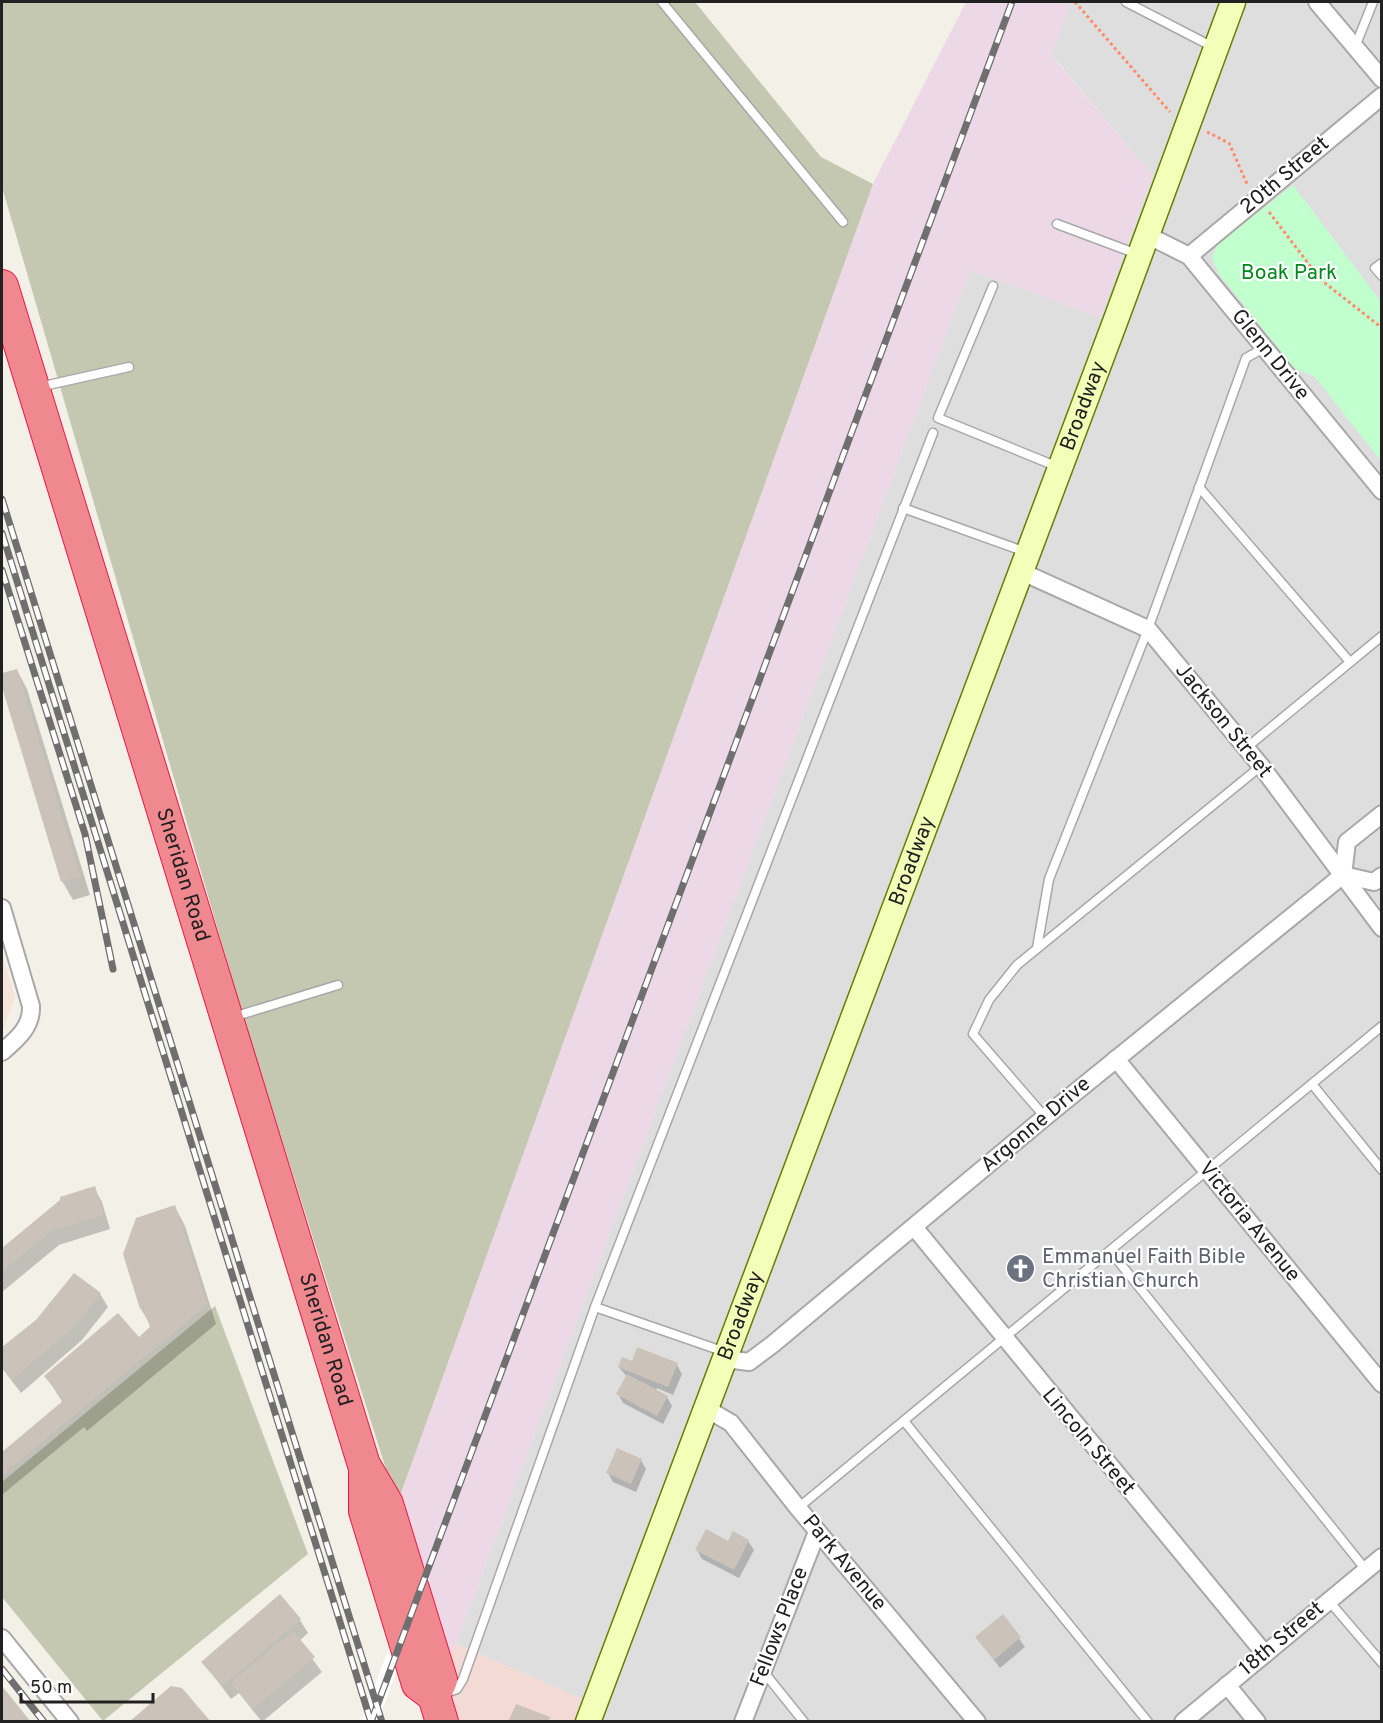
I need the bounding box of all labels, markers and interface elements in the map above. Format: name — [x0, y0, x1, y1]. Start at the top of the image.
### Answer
street label: 20th Street — [1235, 131, 1335, 221]
park label: Boak Park — [1241, 260, 1337, 287]
street label: Glenn Drive — [1225, 304, 1315, 406]
street label: Broadway — [1054, 358, 1112, 455]
street label: Jackson Street — [1168, 658, 1278, 784]
street label: Sheridan Road — [150, 805, 216, 945]
street label: Broadway — [883, 812, 941, 910]
street label: Argonne Drive — [975, 1071, 1097, 1179]
street label: Victoria Avenue — [1192, 1156, 1306, 1288]
place label: Emmanuel Faith Bible Christian Church — [1042, 1244, 1246, 1295]
church icon: Emmanuel Faith Bible Christian Church — [1005, 1253, 1037, 1285]
street label: Broadway — [712, 1267, 770, 1364]
street label: Sheridan Road — [292, 1269, 359, 1409]
street label: Lincoln Street — [1035, 1383, 1141, 1501]
street label: Park Avenue — [796, 1509, 892, 1617]
street label: Fellows Place — [745, 1563, 815, 1691]
street label: 18th Street — [1234, 1596, 1330, 1682]
scale bar — [21, 1666, 153, 1704]
text: 50 m — [30, 1677, 72, 1700]

